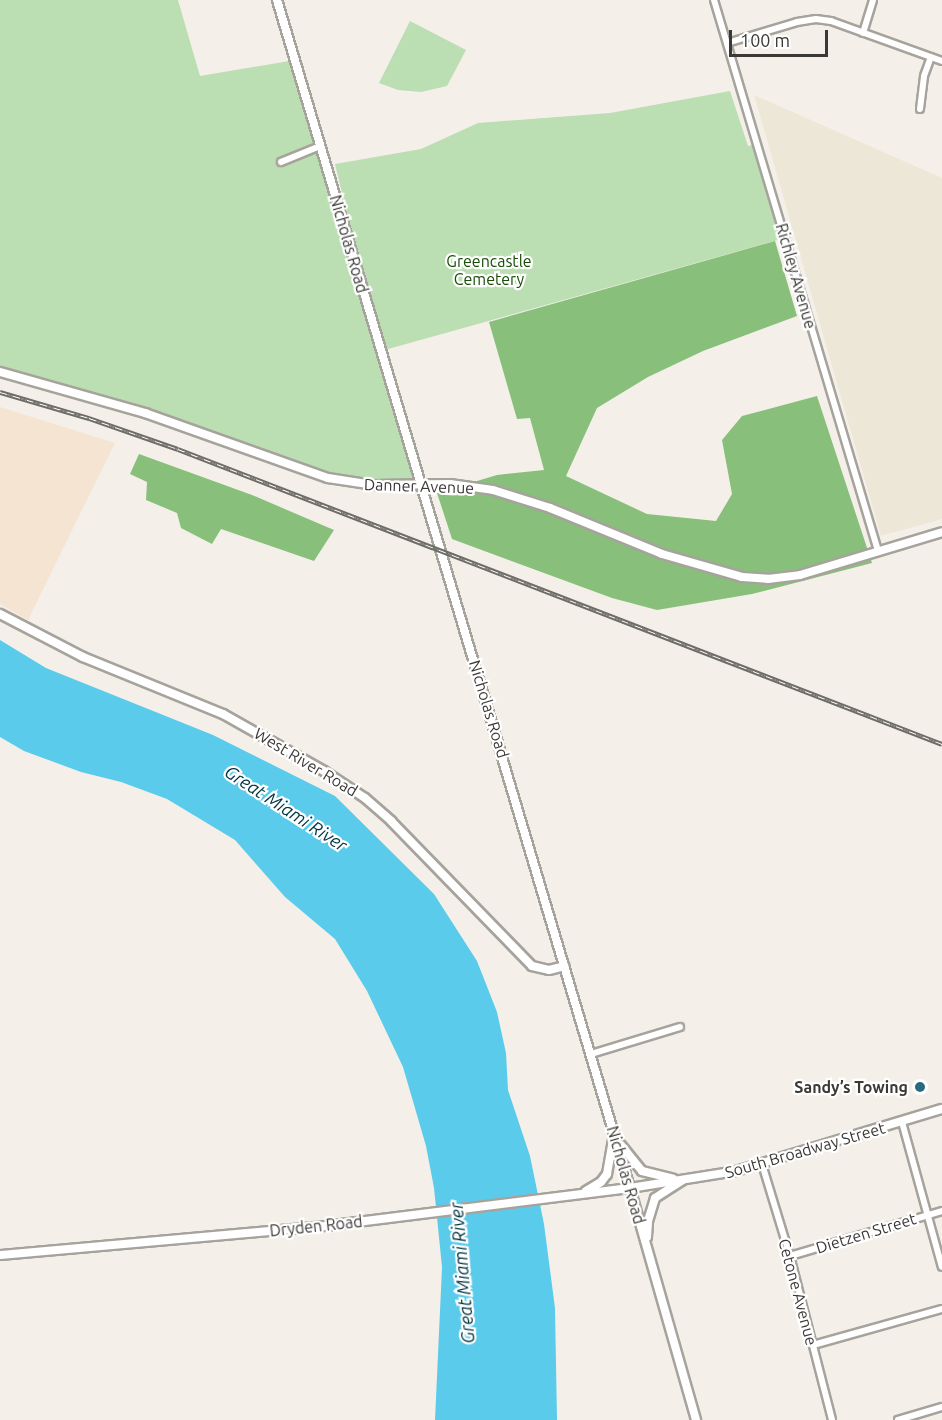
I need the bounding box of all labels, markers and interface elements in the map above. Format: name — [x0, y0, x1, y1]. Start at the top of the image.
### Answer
scale bar — [732, 18, 831, 56]
text: 100 m — [740, 30, 790, 50]
street label: Nicholas Road — [326, 193, 372, 295]
street label: Richley Avenue — [772, 221, 820, 331]
park label: Greencastle Cemetery — [446, 251, 532, 289]
street label: Danner Avenue — [364, 474, 474, 498]
street label: Nicholas Road — [465, 658, 513, 760]
street label: West River Road — [251, 724, 361, 800]
water label: Great Miami River — [221, 760, 351, 856]
place label: Sandy’s Towing — [794, 1077, 908, 1097]
marker: Sandy’s Towing — [913, 1080, 927, 1094]
street label: South Broadway Street — [723, 1118, 887, 1182]
street label: Nicholas Road — [603, 1124, 649, 1226]
water label: Great Miami River — [445, 1201, 479, 1345]
street label: Dietzen Street — [814, 1209, 918, 1257]
street label: Dryden Road — [269, 1212, 363, 1240]
street label: Cetone Avenue — [775, 1236, 821, 1348]

